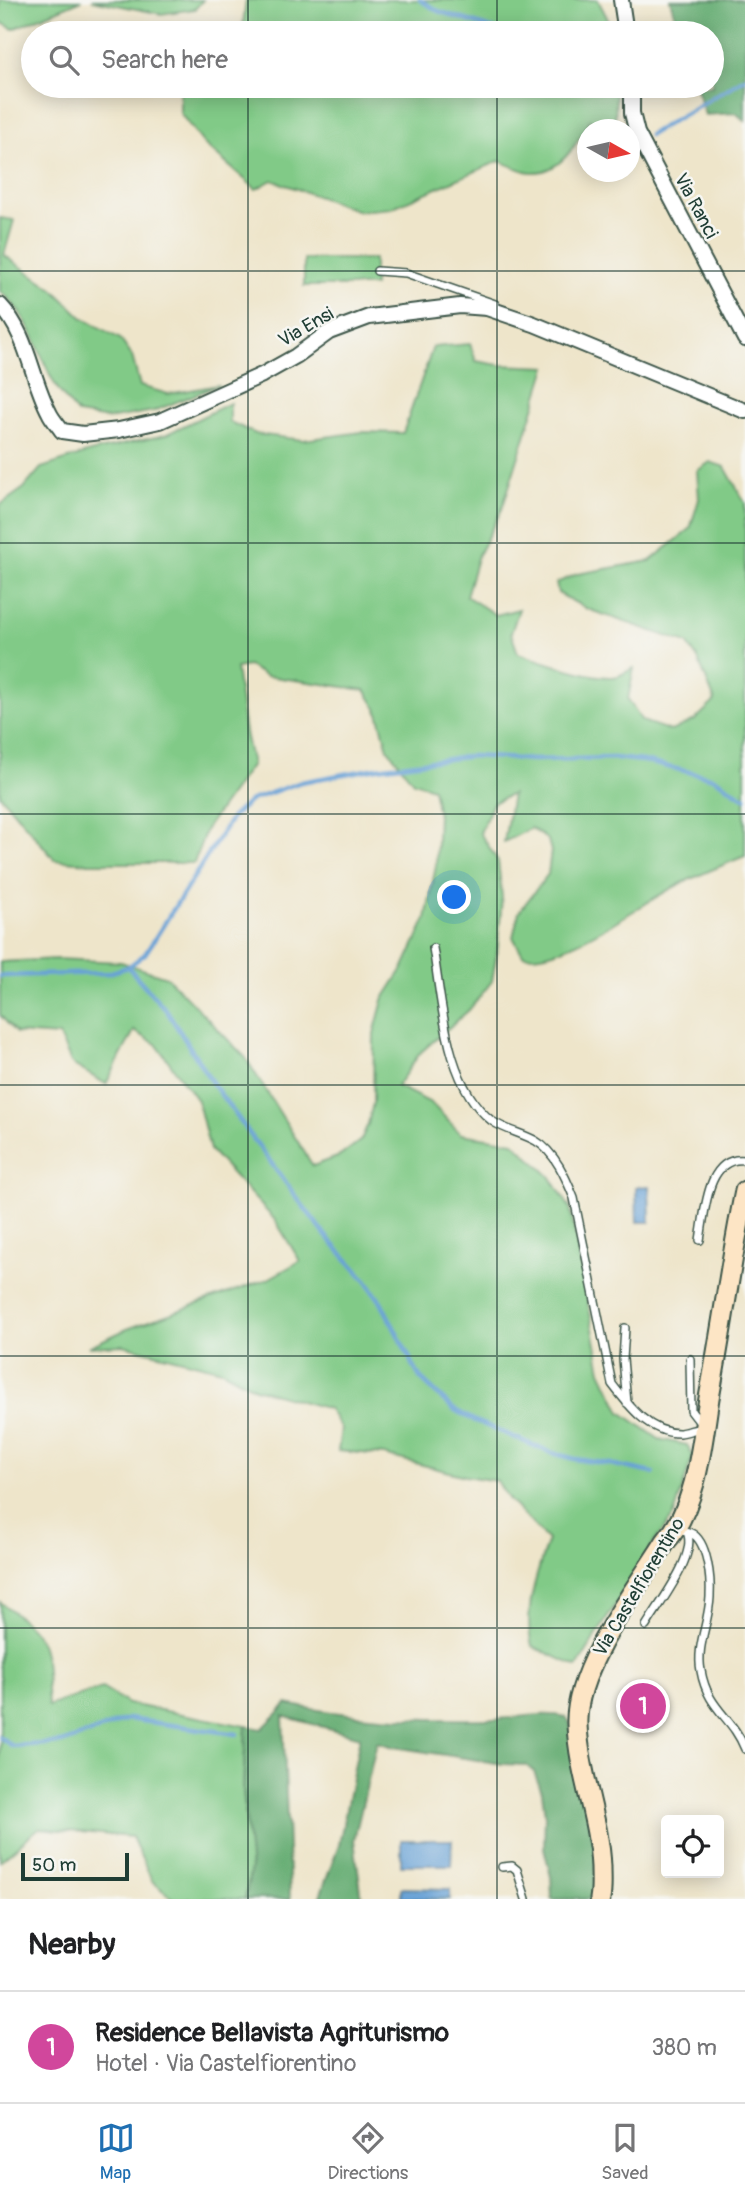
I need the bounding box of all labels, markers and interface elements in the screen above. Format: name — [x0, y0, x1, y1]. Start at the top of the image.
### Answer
search box — [21, 21, 724, 98]
icon: search — [45, 41, 83, 79]
text: Search here — [101, 44, 228, 76]
north arrow — [577, 119, 640, 182]
street label: Via Ranci — [669, 169, 723, 243]
street label: Via Ensi — [274, 302, 338, 352]
your location — [437, 880, 471, 914]
street label: Via Castelfiorentino — [588, 1513, 690, 1661]
pin: 1 — [620, 1680, 666, 1732]
map controls — [661, 1815, 724, 1878]
button: locate — [661, 1815, 724, 1878]
scale bar — [21, 1850, 130, 1882]
text: 50 m — [32, 1853, 76, 1877]
text: Nearby — [28, 1926, 115, 1963]
text: Residence Bellavista Agriturismo — [95, 2017, 449, 2049]
text: 1 — [47, 2033, 56, 2062]
text: 380 m — [651, 2033, 717, 2062]
text: Hotel · Via Castelfiorentino — [95, 2049, 356, 2078]
tab: Map — [97, 2119, 135, 2185]
tab: Directions — [328, 2119, 408, 2185]
tab: Saved — [601, 2119, 648, 2185]

